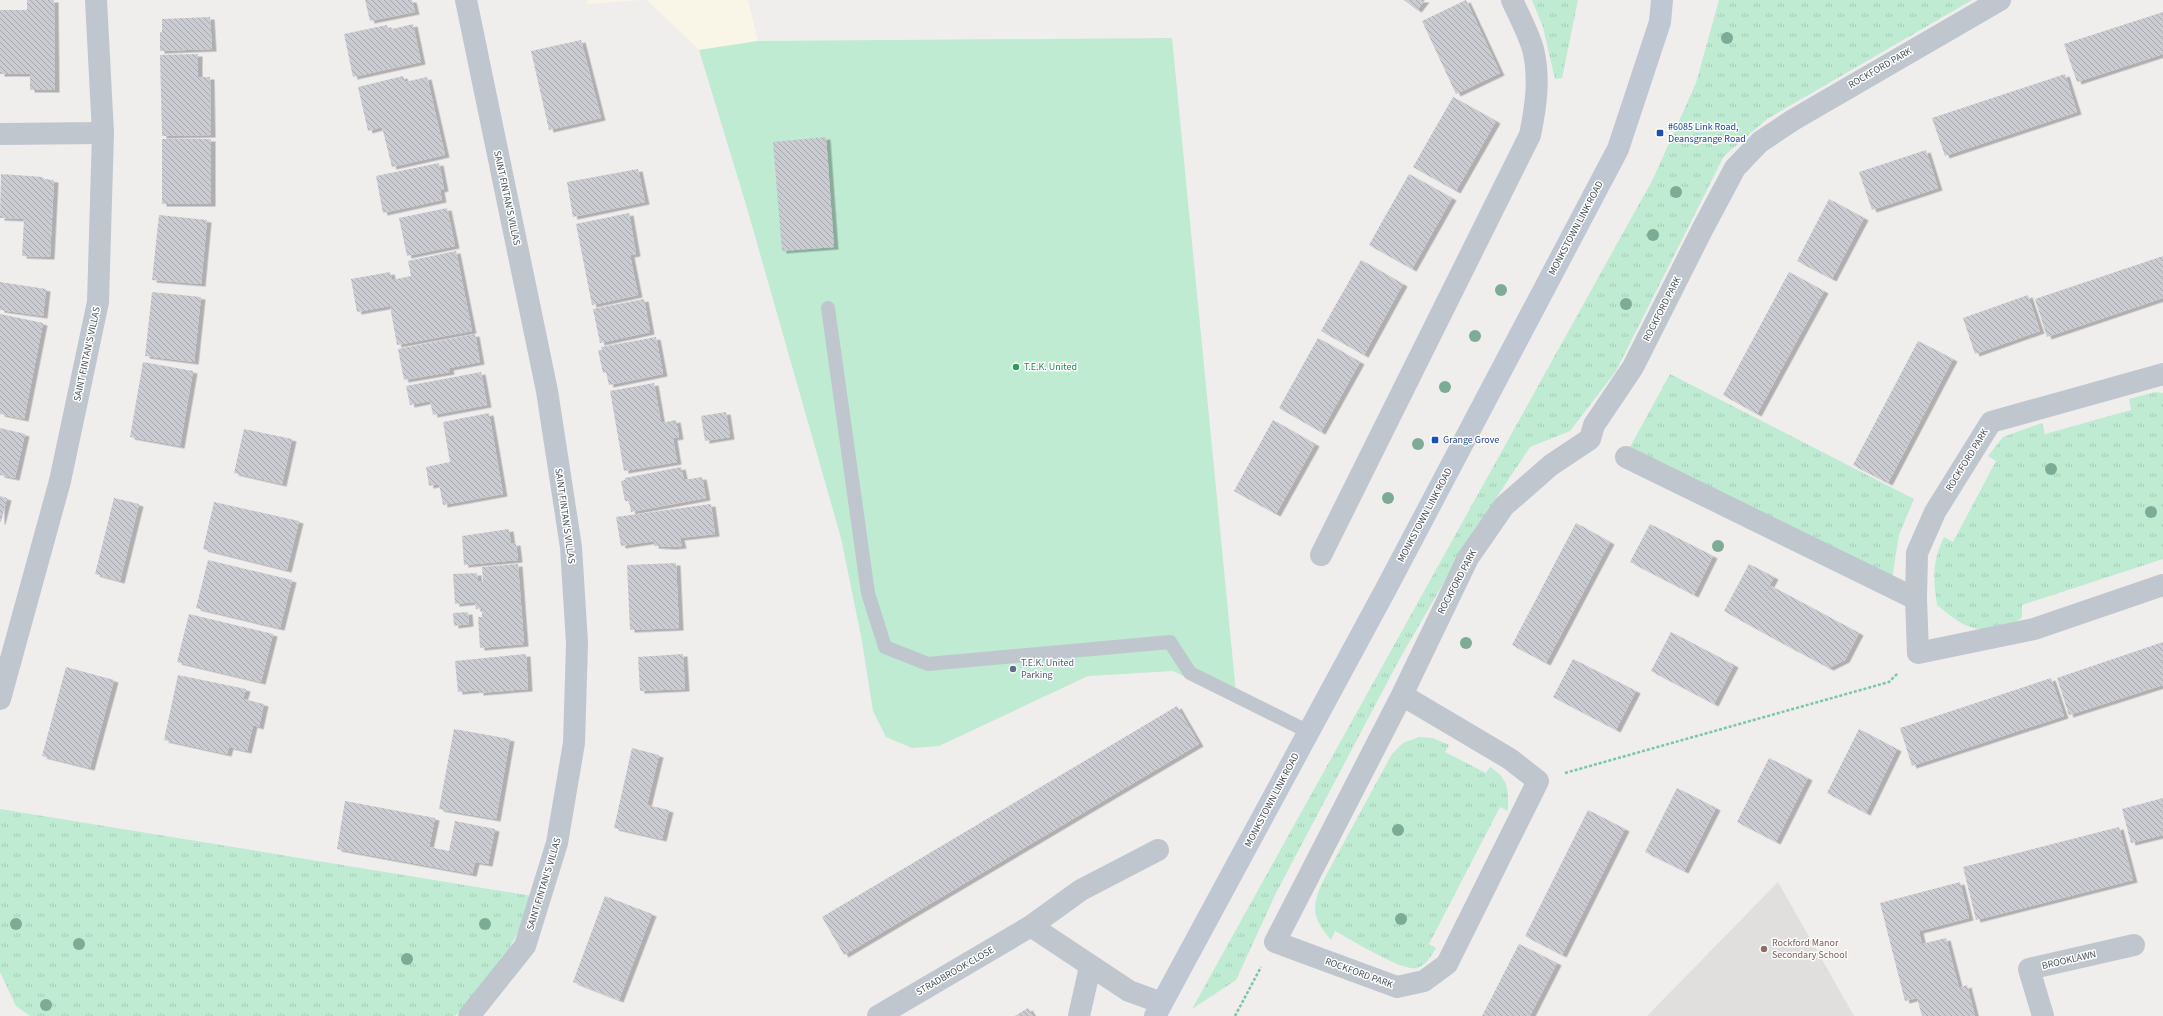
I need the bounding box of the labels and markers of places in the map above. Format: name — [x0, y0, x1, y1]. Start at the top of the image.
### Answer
place label: #6085 Link Road, Deansgrange Road — [1668, 120, 1746, 146]
marker: #6085 Link Road, Deansgrange Road — [1655, 128, 1665, 138]
place label: T.E.K. United — [1024, 360, 1077, 374]
marker: T.E.K. United — [1011, 362, 1021, 372]
place label: Grange Grove — [1443, 433, 1499, 447]
marker: Grange Grove — [1430, 435, 1440, 445]
place label: T.E.K. United Parking — [1021, 656, 1074, 682]
marker: T.E.K. United Parking — [1008, 664, 1018, 674]
place label: Rockford Manor Secondary School — [1772, 936, 1848, 962]
marker: Rockford Manor Secondary School — [1759, 944, 1769, 954]

